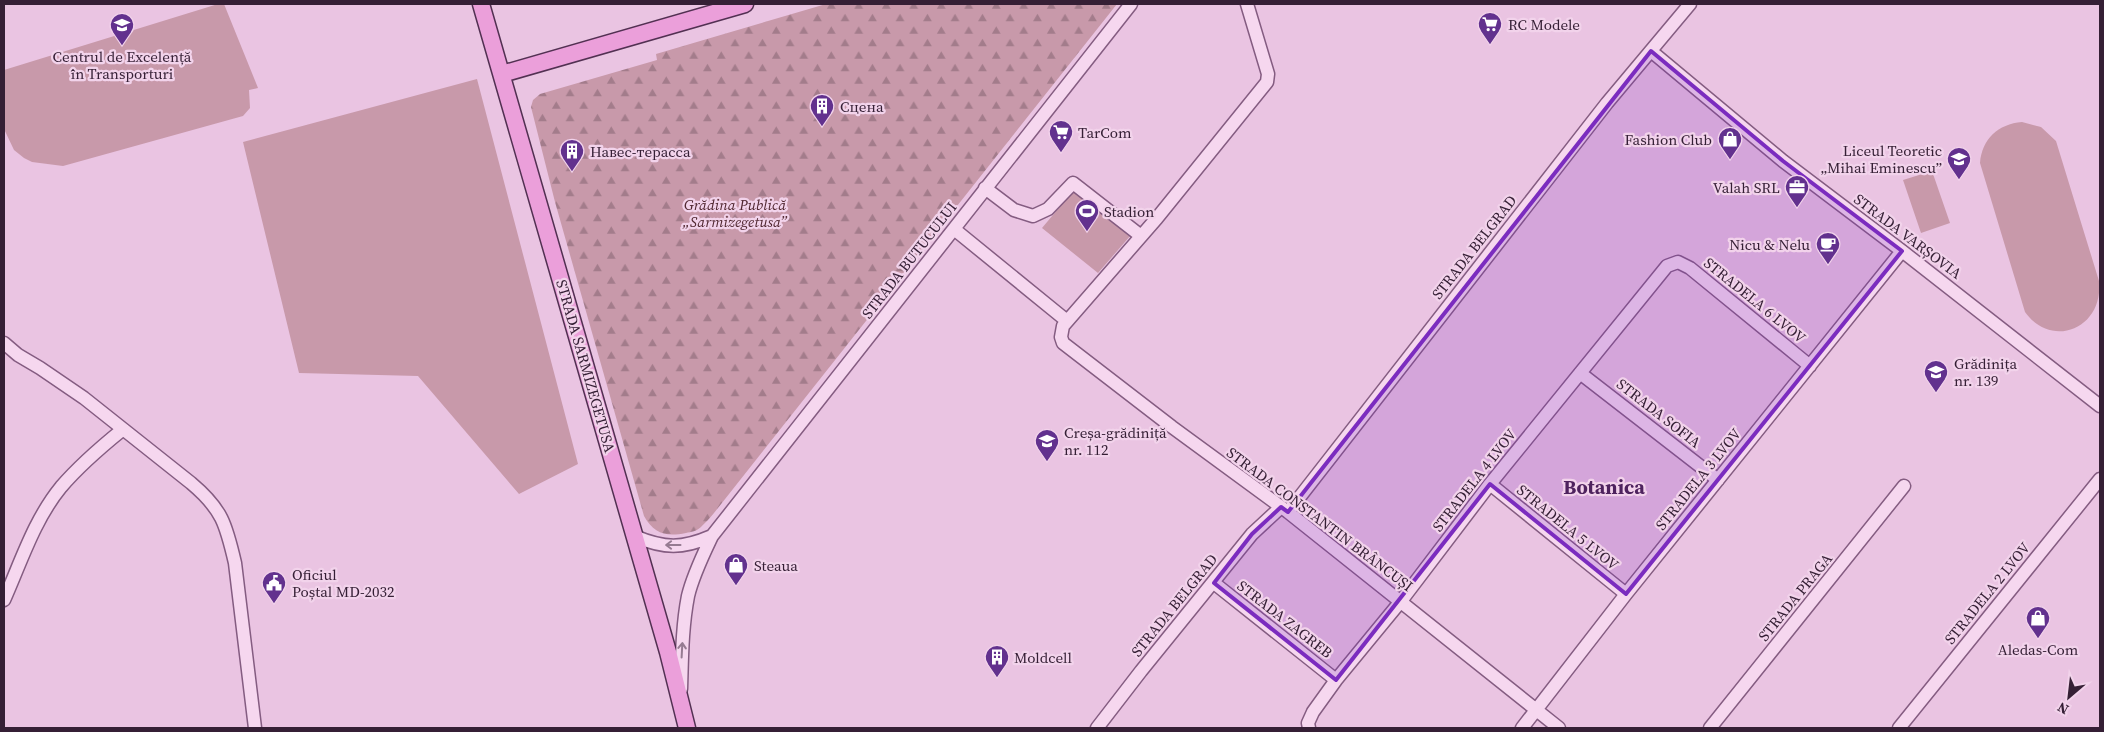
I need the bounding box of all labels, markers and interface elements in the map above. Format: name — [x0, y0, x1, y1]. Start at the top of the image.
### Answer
supermarket icon: RC Modele — [1477, 11, 1503, 45]
school or university icon: Centrul de Excelență în Transporturi — [109, 12, 135, 46]
place label: RC Modele — [1508, 14, 1580, 35]
place label: Centrul de Excelență în Transporturi — [53, 46, 192, 84]
building icon: Сцена — [809, 93, 835, 127]
place label: Сцена — [840, 96, 884, 117]
supermarket icon: TarCom — [1048, 119, 1074, 153]
place label: TarCom — [1078, 122, 1132, 143]
shop icon: Fashion Club — [1717, 126, 1743, 160]
place label: Fashion Club — [1624, 129, 1712, 150]
building icon: Навес-терасса — [559, 138, 585, 172]
place label: Liceul Teoretic „Mihai Eminescu” — [1821, 140, 1942, 178]
place label: Навес-терасса — [590, 141, 691, 162]
school or university icon: Liceul Teoretic „Mihai Eminescu” — [1946, 146, 1972, 180]
office icon: Valah SRL — [1784, 174, 1810, 208]
place label: Valah SRL — [1713, 177, 1780, 198]
street label: STRADA VARȘOVIA — [1850, 188, 1966, 284]
street label: STRADA BELGRAD — [1427, 191, 1521, 303]
park label: Grădina Publică „Sarmizegetusa” — [682, 194, 788, 232]
street label: STRADA BUTUCULUI — [857, 197, 961, 323]
sports icon: Stadion — [1074, 198, 1100, 232]
place label: Stadion — [1104, 201, 1154, 222]
cafe icon: Nicu & Nelu — [1815, 231, 1841, 265]
place label: Nicu & Nelu — [1729, 234, 1810, 255]
street label: STRADELA 6 LVOV — [1700, 252, 1810, 348]
street label: STRADA SARMIZEGETUSA — [551, 277, 621, 455]
place label: Grădinița nr. 139 — [1954, 353, 2017, 391]
school or university icon: Grădinița nr. 139 — [1923, 359, 1949, 393]
street label: STRADA SOFIA — [1613, 373, 1705, 453]
place label: Creșa-grădiniță nr. 112 — [1064, 422, 1167, 460]
street label: STRADELA 4 LVOV — [1427, 424, 1521, 536]
street label: STRADELA 3 LVOV — [1650, 424, 1746, 534]
school or university icon: Creșa-grădiniță nr. 112 — [1034, 428, 1060, 462]
street label: STRADA CONSTANTIN BRÂNCUȘI — [1223, 442, 1417, 596]
district label: Botanica — [1563, 473, 1645, 501]
street label: STRADELA 5 LVOV — [1513, 479, 1623, 575]
street label: STRADELA 2 LVOV — [1939, 538, 2035, 648]
one-way arrow — [666, 540, 682, 550]
street label: STRADA BELGRAD — [1126, 549, 1222, 661]
street label: STRADA PRAGA — [1753, 549, 1837, 645]
shop icon: Steaua — [723, 552, 749, 586]
place label: Steaua — [754, 555, 798, 576]
place label: Oficiul Poștal MD-2032 — [292, 564, 395, 602]
public building icon: Oficiul Poștal MD-2032 — [261, 570, 287, 604]
street label: STRADA ZAGREB — [1233, 575, 1337, 663]
shop icon: Aledas-Com — [2025, 605, 2051, 639]
place label: Aledas-Com — [1998, 639, 2079, 660]
one-way arrow — [678, 642, 687, 658]
building icon: Moldcell — [984, 644, 1010, 678]
place label: Moldcell — [1014, 647, 1073, 668]
north arrow — [2044, 672, 2094, 722]
text: N — [2054, 697, 2072, 720]

